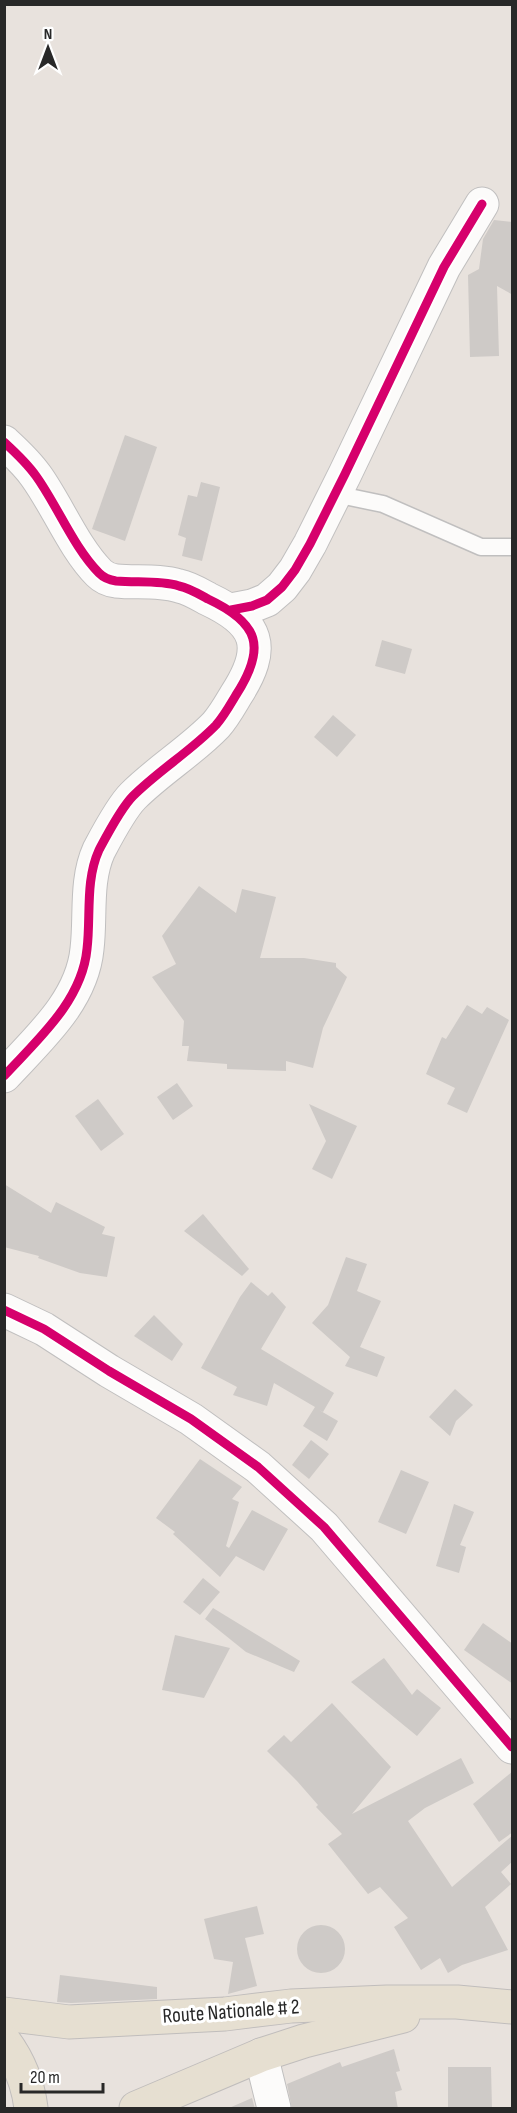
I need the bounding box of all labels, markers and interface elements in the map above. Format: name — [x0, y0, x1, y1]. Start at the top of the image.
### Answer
north arrow — [18, 18, 78, 78]
text: N — [44, 25, 52, 44]
street label: Route Nationale # 2 — [162, 1994, 300, 2029]
scale bar — [21, 2056, 104, 2094]
text: 20 m — [30, 2067, 60, 2088]

